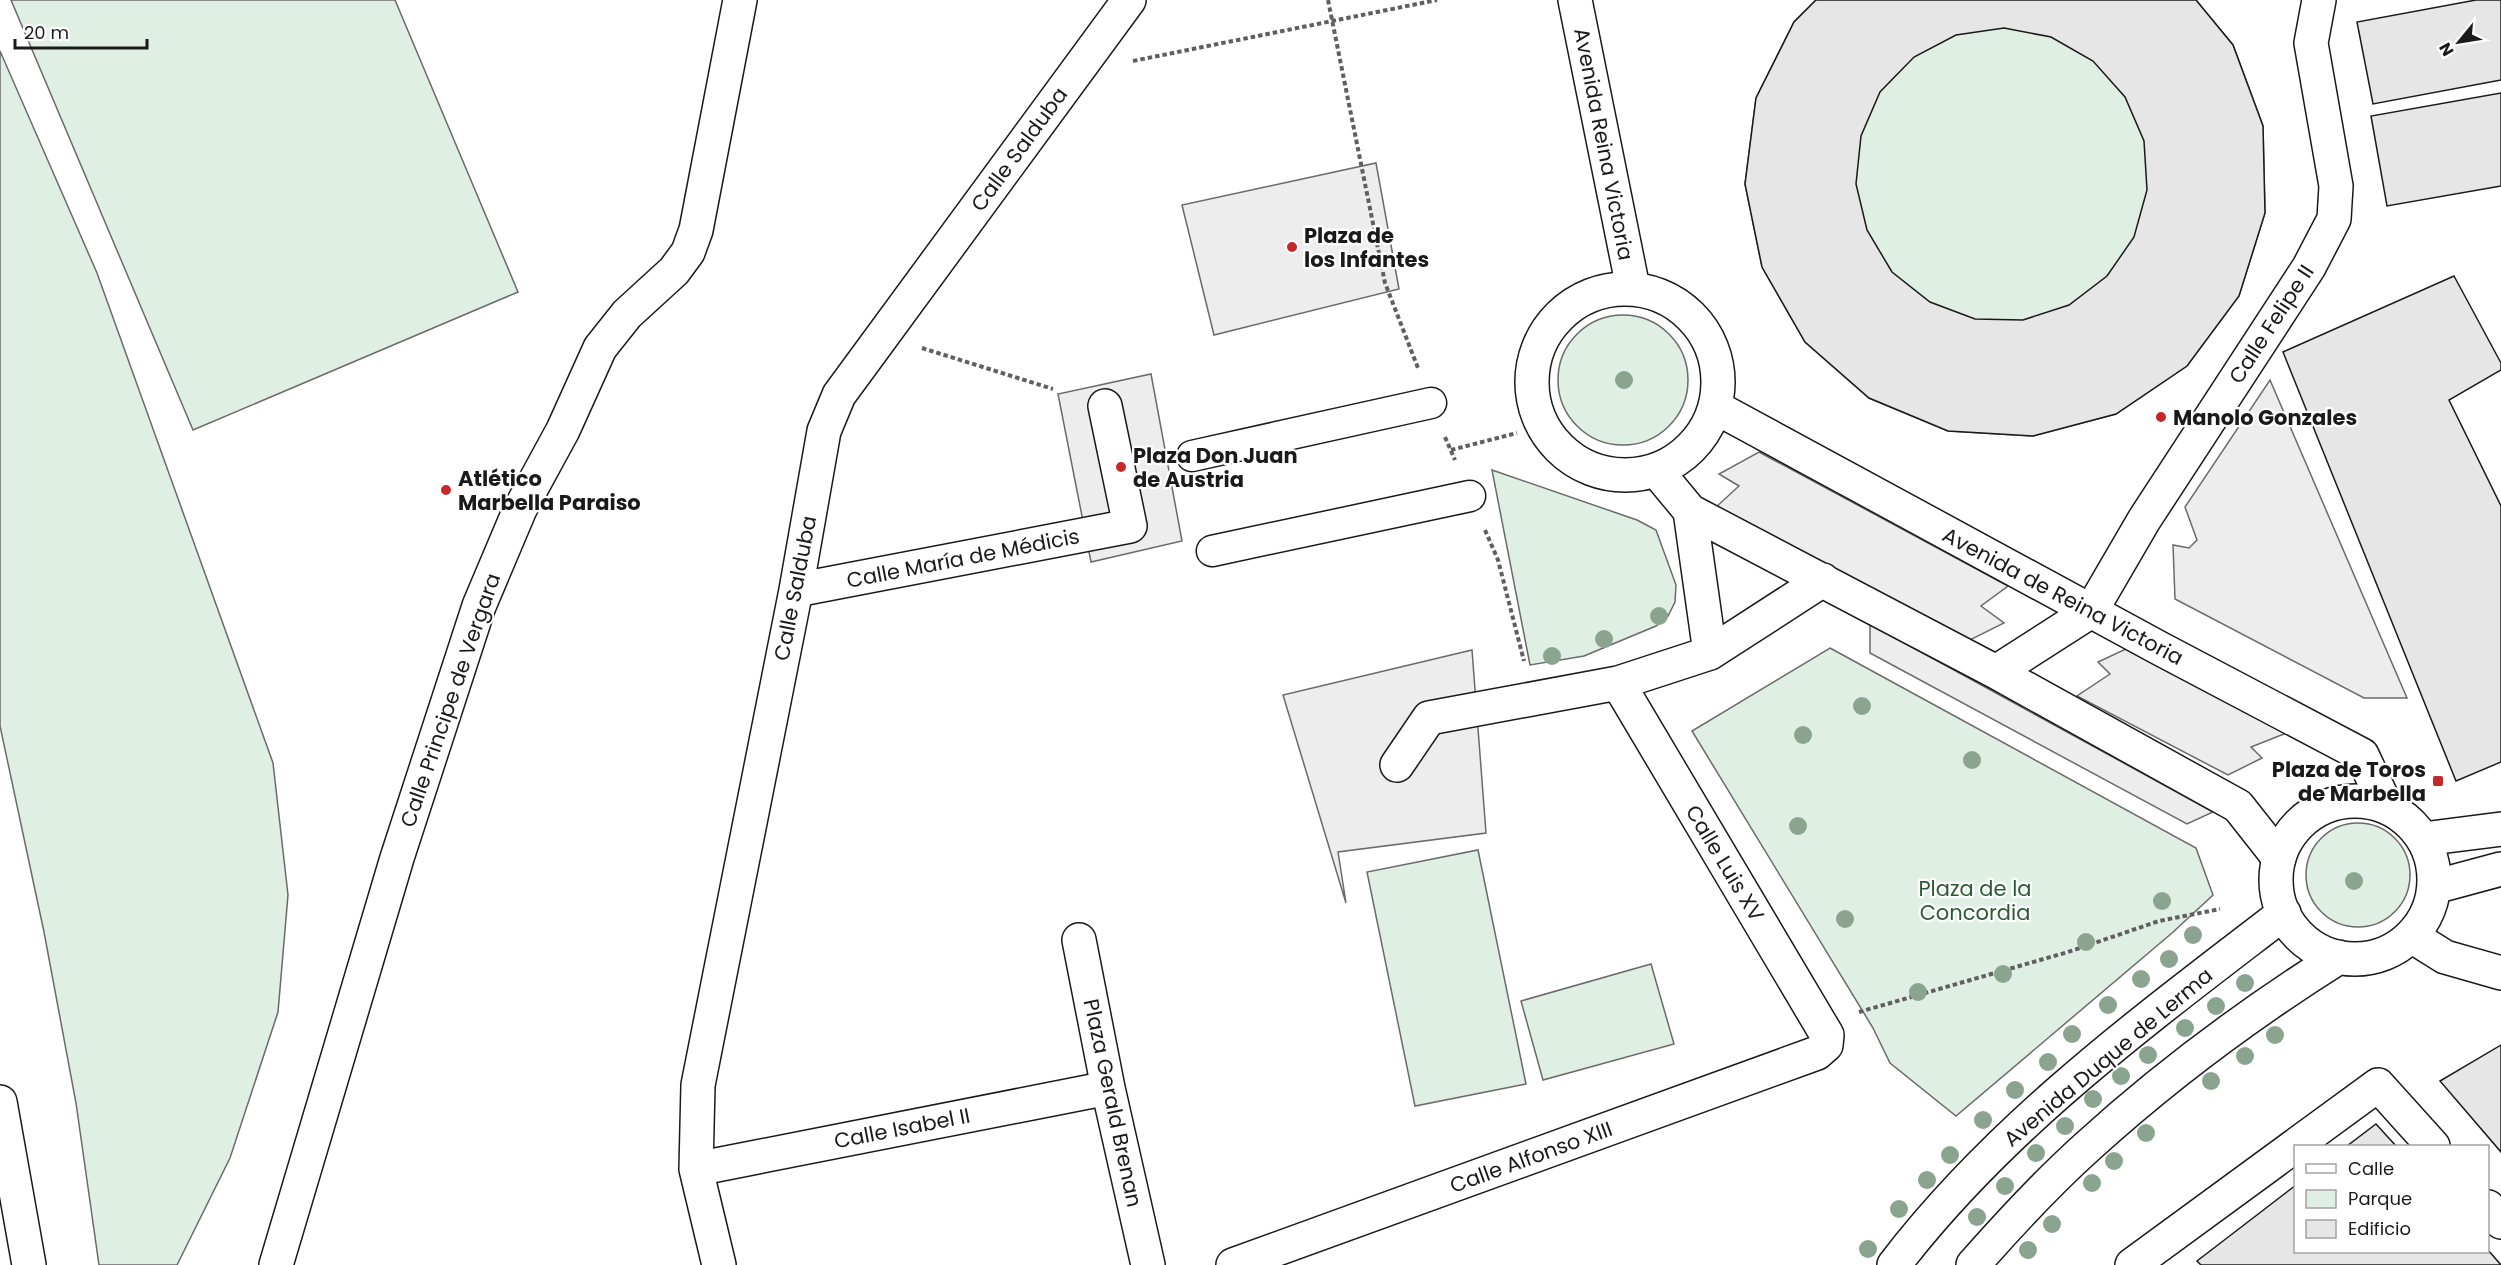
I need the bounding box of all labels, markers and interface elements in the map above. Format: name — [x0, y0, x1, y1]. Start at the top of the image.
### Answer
scale bar — [15, 12, 147, 50]
north arrow — [2429, 12, 2489, 72]
text: 20 m — [24, 20, 69, 45]
street label: Avenida Reina Victoria — [1567, 25, 1641, 263]
text: N — [2433, 38, 2459, 60]
street label: Calle Salduba — [964, 81, 1074, 217]
place label: Plaza de los Infantes — [1304, 221, 1429, 274]
marker: Plaza de los Infantes — [1285, 240, 1299, 254]
street label: Calle Felipe II — [2222, 259, 2320, 389]
place label: Manolo Gonzales — [2173, 403, 2357, 432]
marker: Manolo Gonzales — [2154, 410, 2168, 424]
place label: Plaza Don Juan de Austria — [1133, 441, 1298, 494]
marker: Plaza Don Juan de Austria — [1114, 460, 1128, 474]
place label: Atlético Marbella Paraiso — [458, 464, 641, 517]
marker: Atlético Marbella Paraiso — [439, 483, 453, 497]
street label: Calle Salduba — [767, 513, 823, 663]
street label: Avenida de Reina Victoria — [1937, 520, 2189, 672]
street label: Calle María de Médicis — [844, 521, 1082, 595]
street label: Calle Principe de Vergara — [393, 569, 507, 831]
place label: Plaza de Toros de Marbella — [2272, 755, 2426, 808]
marker: Plaza de Toros de Marbella — [2431, 774, 2445, 788]
street label: Calle Luis XV — [1679, 799, 1771, 927]
park label: Plaza de la Concordia — [1918, 874, 2032, 927]
street label: Avenida Duque de Lerma — [1997, 961, 2219, 1153]
street label: Plaza Gerald Brenan — [1077, 996, 1149, 1210]
street label: Calle Isabel II — [831, 1101, 973, 1155]
street label: Calle Alfonso XIII — [1446, 1114, 1616, 1200]
legend — [2294, 1145, 2489, 1253]
text: Calle — [2348, 1156, 2394, 1181]
text: Parque — [2348, 1186, 2412, 1211]
text: Edificio — [2348, 1216, 2411, 1241]

